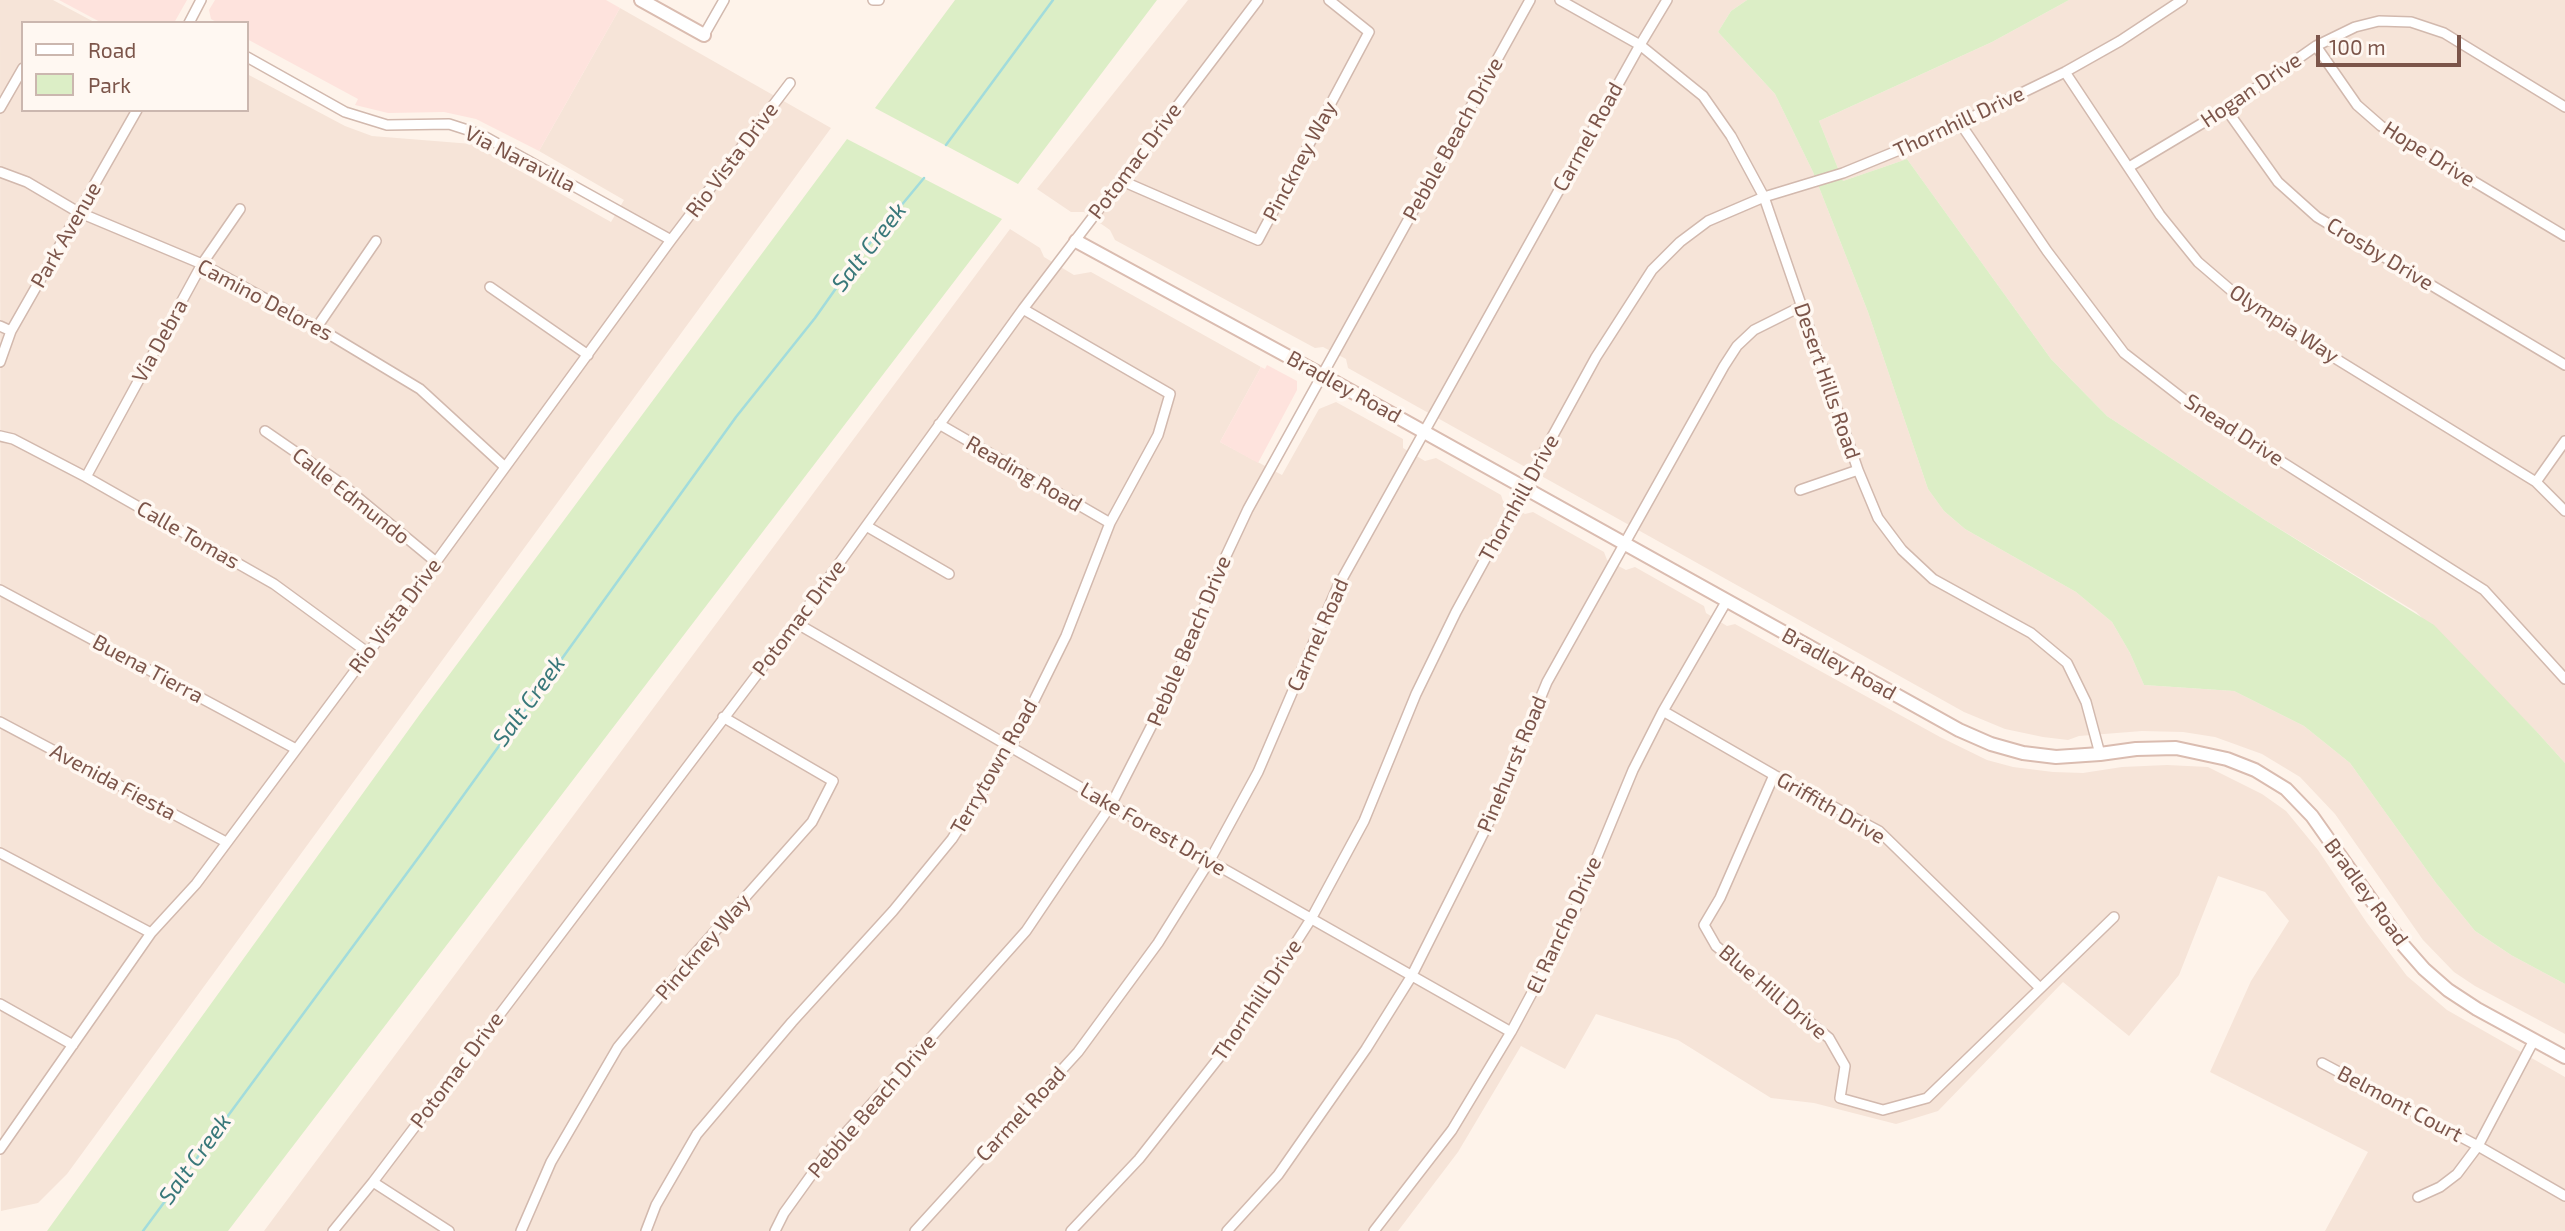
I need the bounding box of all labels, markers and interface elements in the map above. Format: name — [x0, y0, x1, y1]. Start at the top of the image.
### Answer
legend — [21, 21, 248, 112]
scale bar — [2320, 21, 2465, 65]
text: 100 m — [2329, 34, 2386, 59]
text: Road — [88, 37, 136, 62]
street label: Hogan Drive — [2196, 47, 2306, 133]
street label: Pebble Beach Drive — [1398, 53, 1508, 225]
text: Park — [88, 72, 131, 97]
street label: Carmel Road — [1548, 78, 1628, 196]
street label: Thornhill Drive — [1890, 81, 2028, 163]
street label: Rio Vista Drive — [681, 97, 783, 223]
street label: Pinckney Way — [1258, 97, 1342, 225]
street label: Potomac Drive — [1083, 98, 1187, 224]
street label: Hope Drive — [2378, 116, 2480, 192]
street label: Via Naravilla — [460, 120, 580, 198]
street label: Park Avenue — [26, 178, 106, 292]
water label: Salt Creek — [826, 197, 912, 297]
street label: Crosby Drive — [2322, 212, 2438, 296]
street label: Camino Delores — [193, 254, 337, 346]
street label: Olympia Way — [2225, 279, 2343, 369]
street label: Via Debra — [127, 295, 193, 387]
street label: Desert Hills Road — [1788, 300, 1866, 462]
street label: Bradley Road — [1283, 345, 1405, 429]
street label: Snead Drive — [2180, 389, 2288, 471]
street label: Thornhill Drive — [1474, 430, 1564, 566]
street label: Reading Road — [961, 431, 1087, 517]
street label: Calle Edmundo — [287, 442, 415, 550]
street label: Calle Tomas — [132, 496, 244, 574]
street label: Pebble Beach Drive — [1142, 552, 1236, 730]
street label: Rio Vista Drive — [344, 553, 446, 679]
street label: Potomac Drive — [747, 555, 851, 681]
street label: Carmel Road — [1282, 575, 1354, 695]
street label: Bradley Road — [1778, 622, 1900, 706]
street label: Buena Tierra — [88, 629, 208, 709]
water label: Salt Creek — [487, 650, 571, 752]
street label: Pinehurst Road — [1472, 692, 1552, 836]
street label: Terrytown Road — [945, 695, 1043, 839]
street label: Avenida Fiesta — [46, 738, 180, 826]
street label: Griffith Drive — [1772, 767, 1890, 849]
street label: Lake Forest Drive — [1076, 777, 1230, 881]
street label: Bradley Road — [2319, 833, 2413, 951]
street label: El Rancho Drive — [1521, 852, 1607, 998]
street label: Pinckney Way — [650, 889, 756, 1005]
street label: Thornhill Drive — [1207, 934, 1307, 1066]
street label: Blue Hill Drive — [1714, 939, 1832, 1045]
street label: Potomac Drive — [405, 1007, 509, 1133]
street label: Pebble Beach Drive — [803, 1029, 941, 1183]
street label: Belmont Court — [2333, 1060, 2467, 1148]
street label: Carmel Road — [971, 1061, 1071, 1167]
water label: Salt Creek — [153, 1108, 237, 1210]

